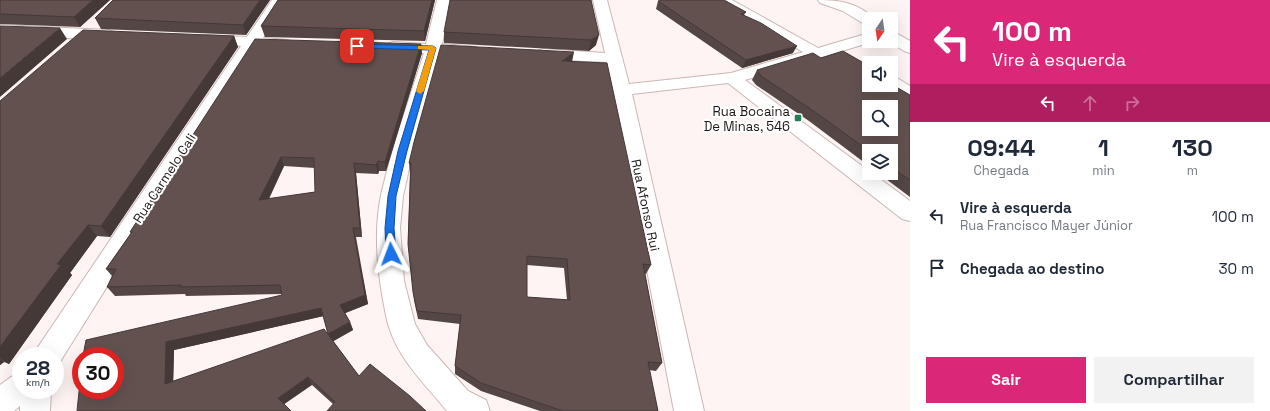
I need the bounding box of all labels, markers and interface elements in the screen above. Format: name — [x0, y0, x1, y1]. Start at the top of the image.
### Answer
north arrow — [862, 12, 898, 48]
map controls — [862, 12, 898, 180]
text: 100 m — [992, 13, 1072, 49]
icon: left — [926, 16, 978, 68]
pin — [340, 29, 374, 63]
icon: arrive — [346, 35, 368, 57]
text: Vire à esquerda — [992, 48, 1126, 71]
button: sound — [862, 56, 898, 92]
icon: left — [1037, 92, 1059, 114]
icon: ahead — [1079, 92, 1101, 114]
icon: right — [1121, 92, 1143, 114]
button: search — [862, 100, 898, 136]
place label: Rua Bocaina De Minas, 546 — [704, 103, 791, 135]
marker: Rua Bocaina De Minas, 546 — [793, 113, 803, 123]
street label: Rua Carmelo Cali — [129, 130, 200, 226]
text: 09:44 — [967, 132, 1035, 163]
text: 1 — [1098, 132, 1109, 163]
text: 130 — [1172, 132, 1213, 163]
button: layers — [862, 144, 898, 180]
street label: Rua Afonso Rui — [627, 157, 664, 253]
text: Chegada — [973, 162, 1029, 179]
text: min — [1092, 162, 1115, 179]
text: m — [1187, 162, 1198, 179]
text: Vire à esquerda — [960, 198, 1072, 217]
icon: left — [926, 205, 948, 227]
text: 100 m — [1212, 207, 1254, 226]
text: Rua Francisco Mayer Júnior — [960, 217, 1133, 234]
position arrow — [370, 233, 412, 275]
icon: arrive — [926, 257, 948, 279]
text: Chegada ao destino — [960, 259, 1104, 278]
text: 30 m — [1219, 259, 1254, 278]
speed limit sign: 30 — [72, 347, 124, 399]
text: 28 — [26, 355, 50, 381]
button: Sair — [926, 357, 1086, 403]
button: Compartilhar — [1094, 357, 1254, 403]
text: km/h — [26, 376, 50, 389]

